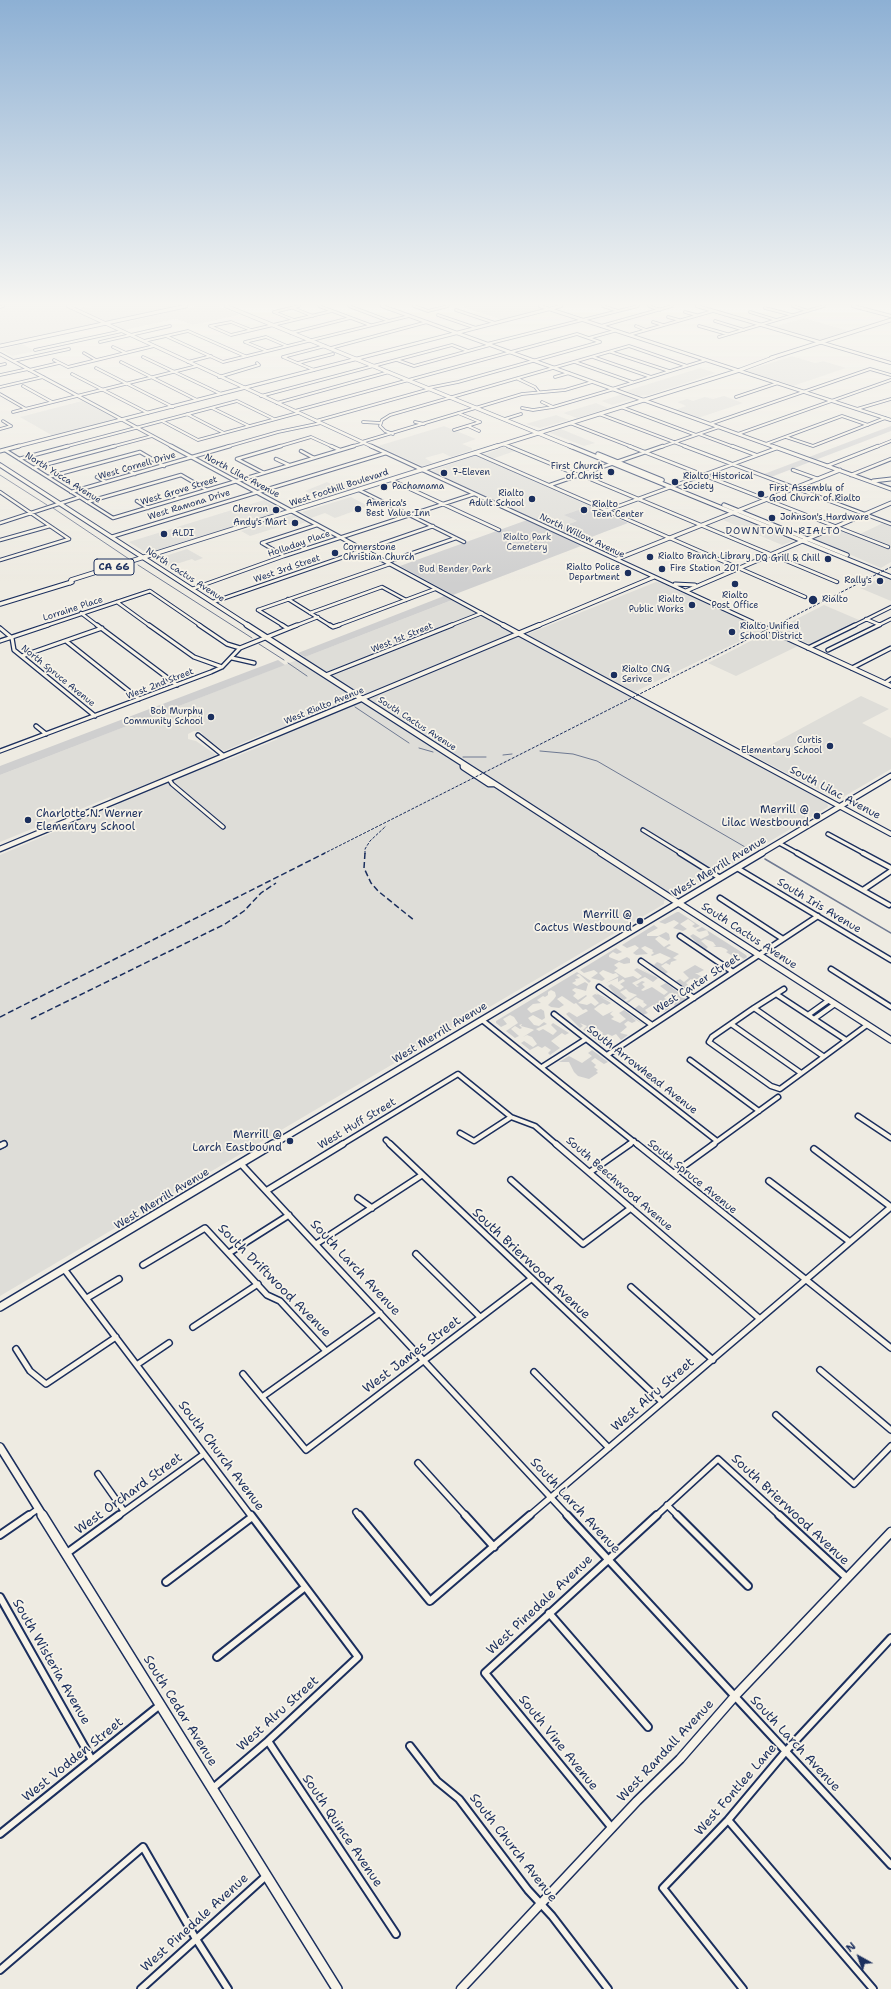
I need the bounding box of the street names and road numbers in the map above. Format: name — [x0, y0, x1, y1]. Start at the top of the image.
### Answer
street label: North Yucca Avenue — [23, 450, 103, 506]
street label: West Cornell Drive — [97, 450, 177, 482]
street label: North Lilac Avenue — [203, 452, 281, 500]
street label: West Foothill Boulevard — [288, 467, 390, 509]
street label: West Grove Street — [139, 474, 219, 508]
street label: West Ramona Drive — [147, 487, 231, 523]
street label: North Willow Avenue — [538, 511, 626, 561]
street label: Holladay Place — [266, 528, 332, 560]
street label: North Cactus Avenue — [144, 545, 226, 605]
street label: West 3rd Street — [252, 553, 322, 585]
road number: CA 66 — [94, 559, 134, 575]
street label: Lorraine Place — [42, 594, 104, 624]
street label: West 1st Street — [370, 621, 434, 655]
street label: North Spruce Avenue — [19, 643, 97, 709]
street label: West 2nd Street — [125, 666, 195, 702]
street label: West Rialto Avenue — [282, 685, 366, 727]
street label: South Cactus Avenue — [376, 695, 458, 753]
street label: South Lilac Avenue — [787, 763, 883, 823]
street label: West Merrill Avenue — [669, 833, 769, 901]
street label: South Iris Avenue — [775, 876, 863, 936]
street label: South Cactus Avenue — [699, 900, 799, 972]
street label: West Carter Street — [651, 951, 743, 1017]
street label: West Merrill Avenue — [390, 999, 490, 1067]
street label: South Arrowhead Avenue — [584, 1023, 700, 1117]
street label: West Huff Street — [316, 1095, 398, 1153]
street label: South Beechwood Avenue — [563, 1134, 675, 1234]
street label: South Spruce Avenue — [645, 1137, 739, 1217]
street label: West Merrill Avenue — [112, 1165, 212, 1233]
street label: South Brierwood Avenue — [469, 1205, 593, 1323]
street label: South Larch Avenue — [307, 1217, 403, 1319]
street label: South Driftwood Avenue — [214, 1221, 334, 1341]
street label: West James Street — [360, 1313, 464, 1397]
street label: West Alru Street — [608, 1355, 698, 1435]
street label: South Church Avenue — [175, 1398, 267, 1514]
street label: West Orchard Street — [72, 1450, 186, 1538]
street label: South Brierwood Avenue — [728, 1451, 852, 1569]
street label: South Larch Avenue — [527, 1455, 623, 1557]
street label: West Pinedale Avenue — [484, 1552, 596, 1658]
street label: South Wisteria Avenue — [9, 1596, 93, 1728]
street label: South Cedar Avenue — [139, 1653, 221, 1769]
street label: West Alru Street — [234, 1673, 322, 1755]
street label: South Vine Avenue — [515, 1692, 601, 1794]
street label: South Larch Avenue — [747, 1693, 843, 1795]
street label: West Randall Avenue — [614, 1696, 718, 1806]
street label: West Vodden Street — [19, 1715, 127, 1805]
street label: West Fontlee Lane — [692, 1741, 780, 1839]
street label: South Quince Avenue — [298, 1772, 386, 1890]
street label: South Church Avenue — [466, 1791, 560, 1905]
street label: West Pinedale Avenue — [138, 1871, 252, 1975]

